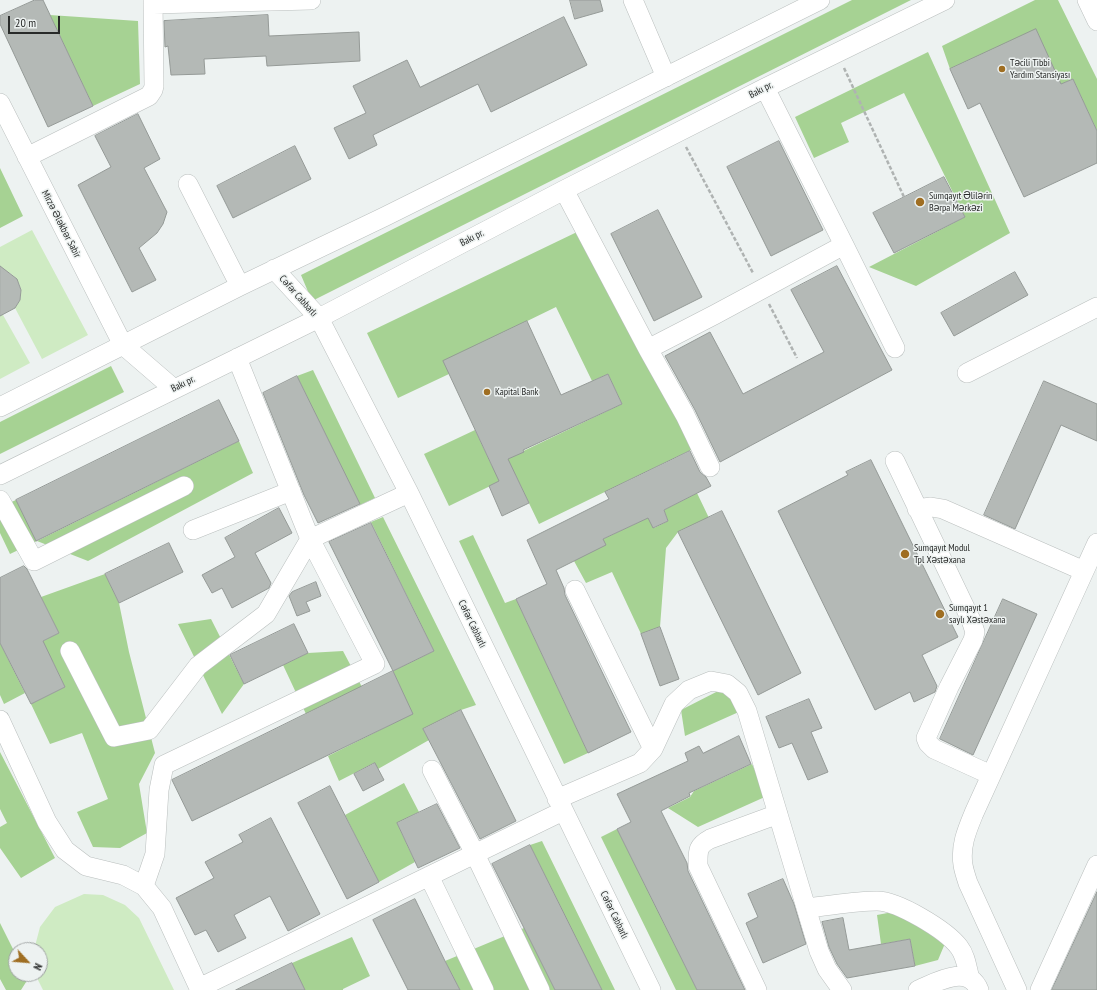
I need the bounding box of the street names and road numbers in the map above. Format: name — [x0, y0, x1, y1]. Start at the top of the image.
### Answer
street label: Bakı pr. — [747, 79, 775, 101]
street label: Mirzə Ələkbər Sabir — [39, 188, 83, 260]
street label: Bakı pr. — [458, 227, 486, 249]
street label: Cəfər Cabbarlı — [276, 273, 320, 319]
street label: Bakı pr. — [169, 373, 197, 395]
street label: Cəfər Cabbarlı — [455, 598, 489, 650]
street label: Cəfər Cabbarlı — [597, 889, 631, 941]

